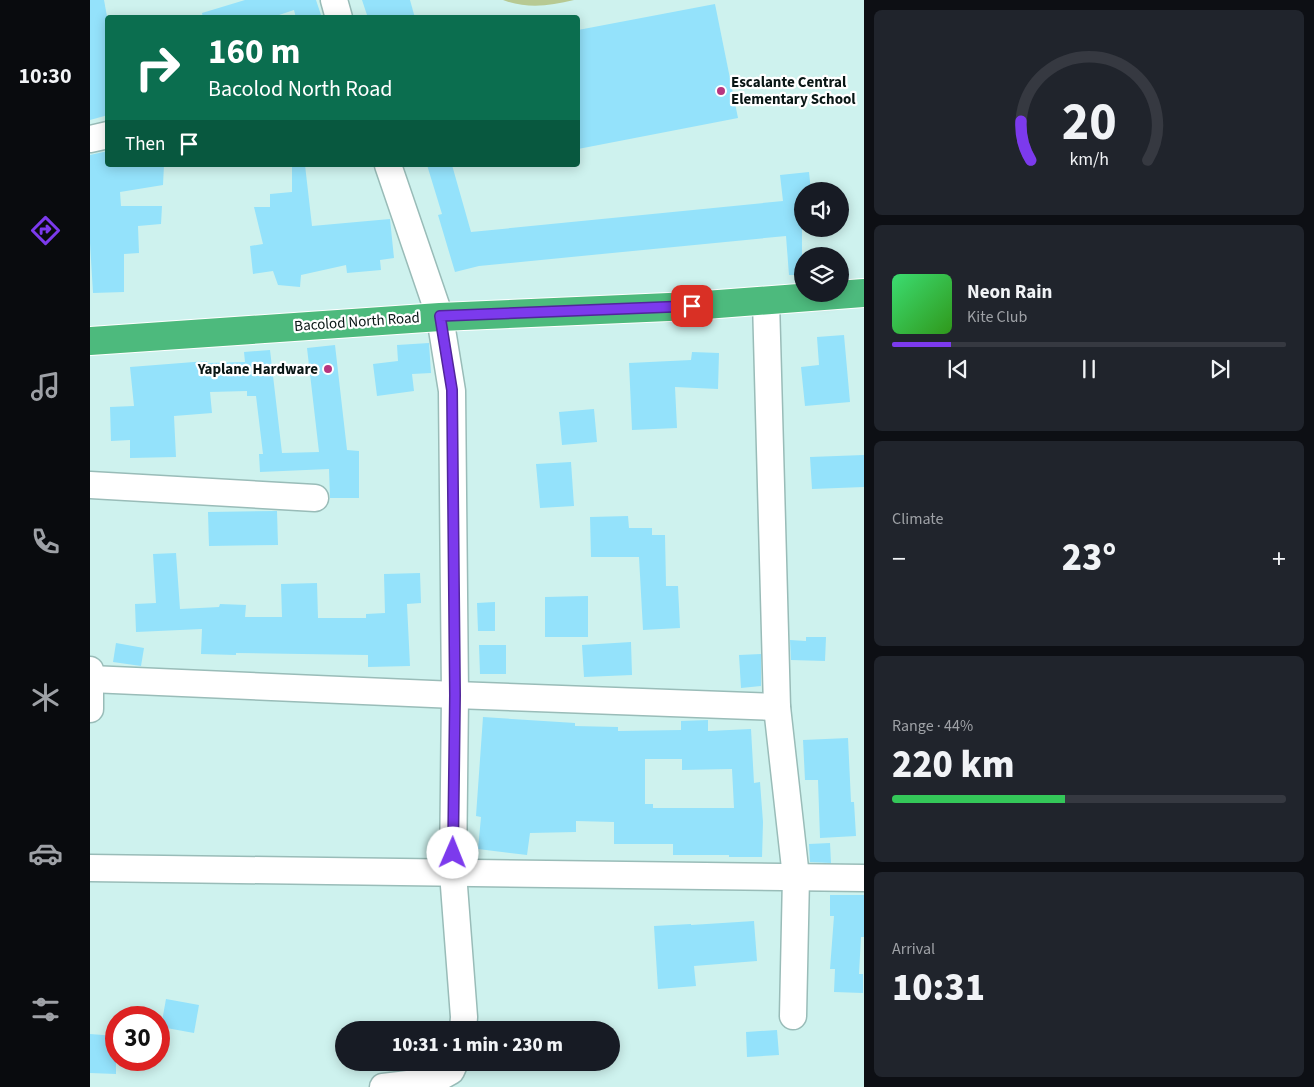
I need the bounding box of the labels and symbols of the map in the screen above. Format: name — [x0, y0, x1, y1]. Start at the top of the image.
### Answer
place label: Escalante Central Elementary School — [731, 72, 856, 110]
marker: Escalante Central Elementary School — [715, 85, 727, 97]
pin — [671, 285, 713, 327]
street label: Bacolod North Road — [294, 307, 420, 337]
place label: Yaplane Hardware — [197, 359, 318, 380]
marker: Yaplane Hardware — [322, 363, 334, 375]
position arrow — [426, 826, 478, 878]
speed limit sign: 30 — [105, 1006, 170, 1071]

